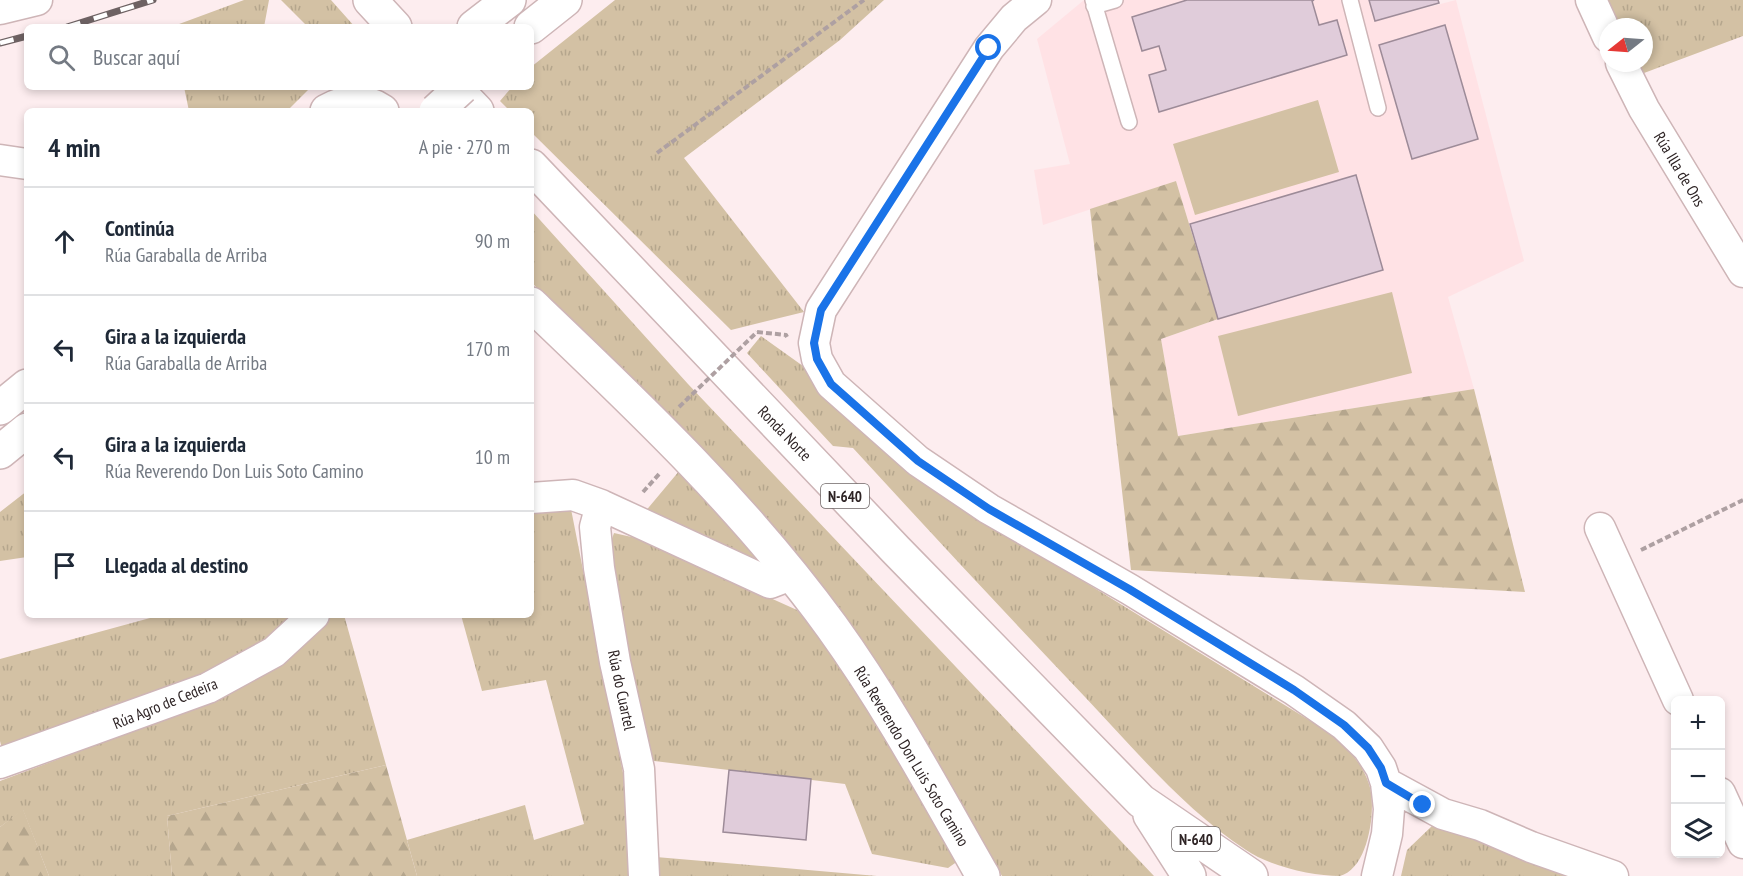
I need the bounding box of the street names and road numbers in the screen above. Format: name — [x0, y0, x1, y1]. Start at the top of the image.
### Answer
street label: Rúa Illa de Ons — [1650, 128, 1710, 210]
street label: Ronda Norte — [754, 401, 816, 465]
road number: N-640 — [821, 484, 869, 508]
street label: Rúa do Cuartel — [604, 648, 640, 732]
street label: Rúa Reverendo Don Luis Soto Camino — [850, 662, 974, 850]
street label: Rúa Agro de Cedeira — [110, 673, 220, 733]
road number: N-640 — [1172, 827, 1220, 851]

